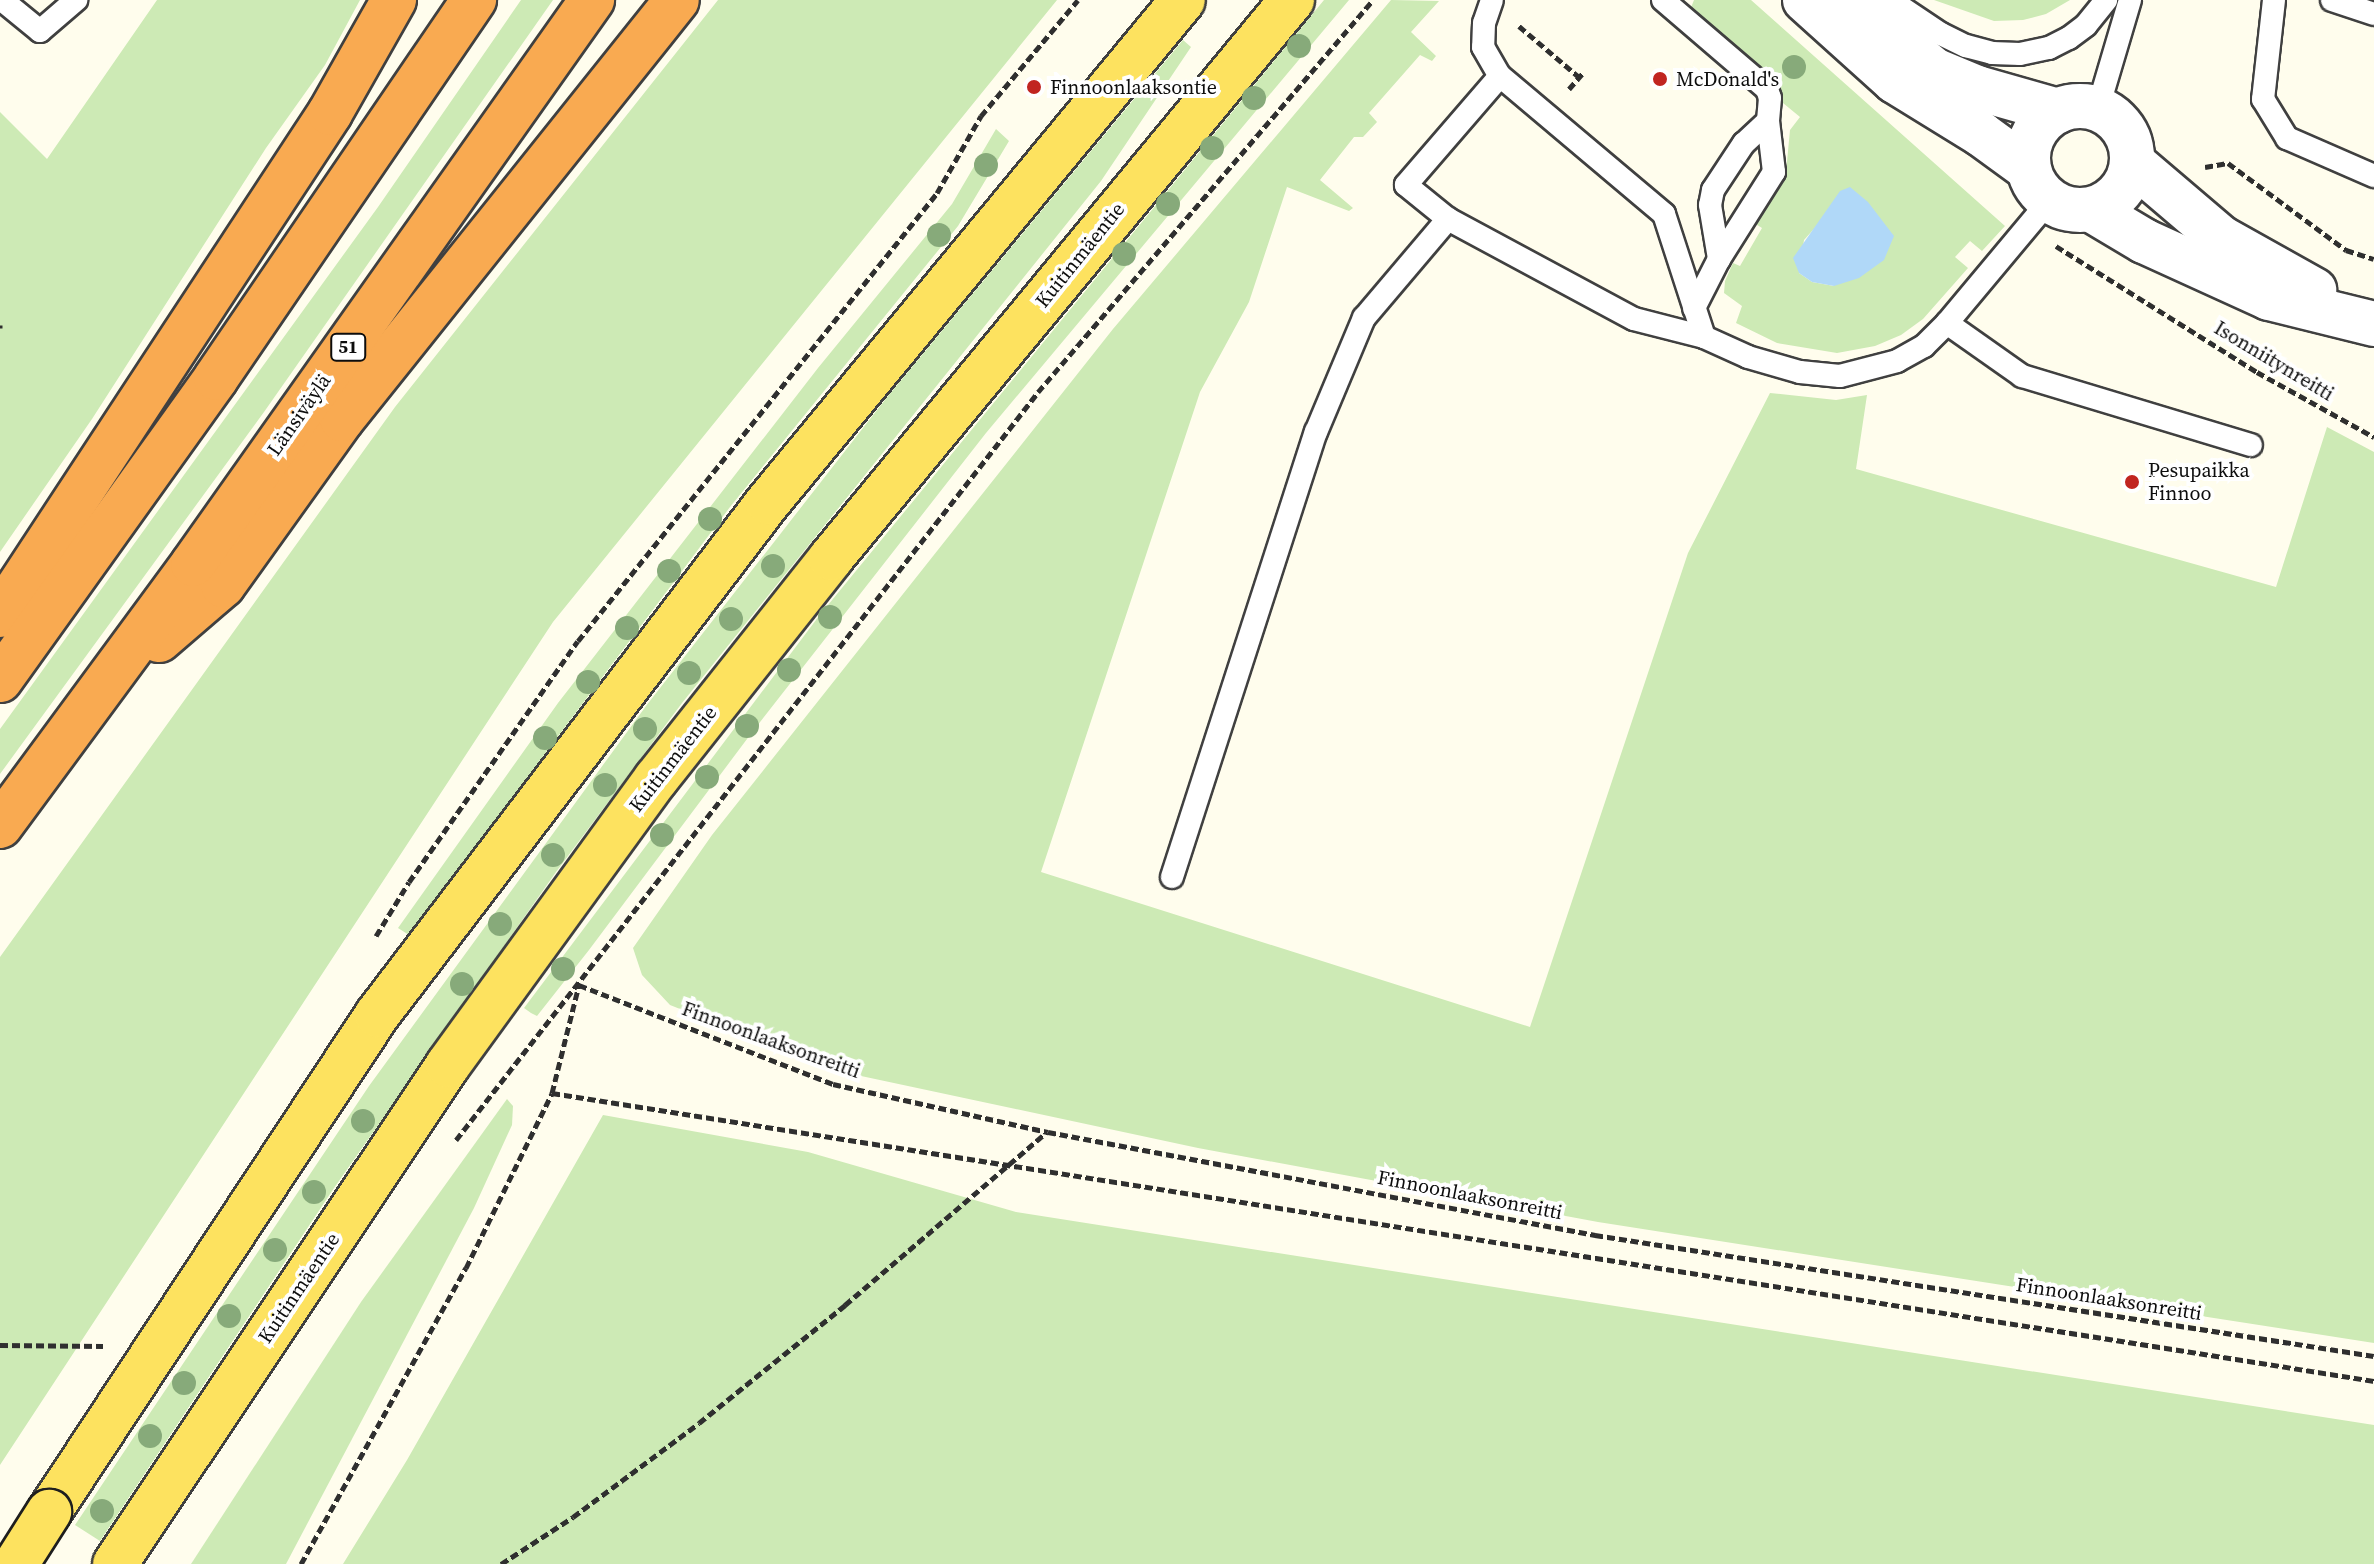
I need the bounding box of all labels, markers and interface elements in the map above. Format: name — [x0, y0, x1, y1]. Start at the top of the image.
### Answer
place label: McDonald's — [1676, 67, 1779, 91]
marker: McDonald's — [1651, 70, 1669, 88]
place label: Finnoonlaaksontie — [1050, 75, 1217, 99]
marker: Finnoonlaaksontie — [1025, 78, 1043, 96]
street label: Kuitinmäentie — [1030, 198, 1130, 312]
street label: Isonniitynreitti — [2210, 316, 2338, 406]
road number: 51 — [330, 333, 366, 361]
street label: Länsiväylä — [262, 370, 336, 460]
place label: Pesupaikka Finnoo — [2148, 458, 2250, 505]
marker: Pesupaikka Finnoo — [2123, 473, 2141, 491]
street label: Kuitinmäentie — [624, 701, 722, 817]
street label: Finnoonlaaksonreitti — [679, 997, 863, 1083]
street label: Finnoonlaaksonreitti — [1376, 1165, 1564, 1225]
street label: Kuitinmäentie — [253, 1228, 345, 1348]
street label: Finnoonlaaksonreitti — [2014, 1272, 2204, 1326]

